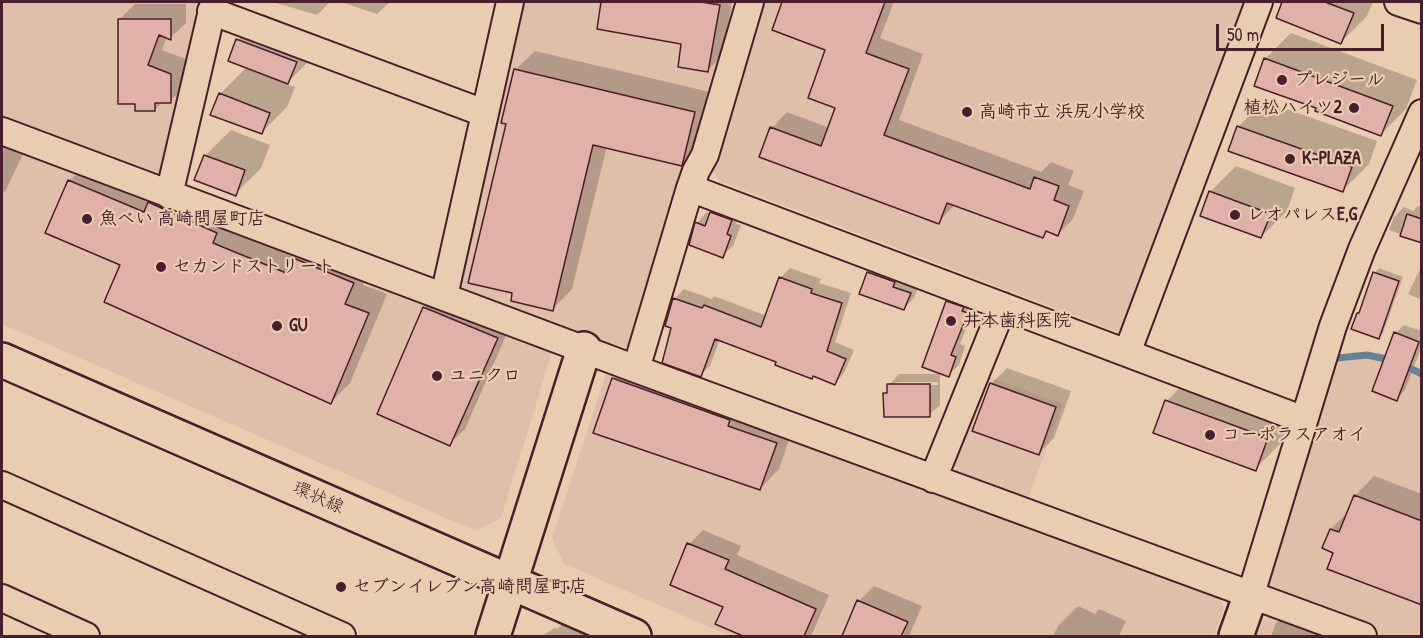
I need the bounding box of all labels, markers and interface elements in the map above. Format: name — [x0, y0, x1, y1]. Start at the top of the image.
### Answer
scale bar — [1219, 12, 1387, 50]
text: 50 m — [1227, 22, 1259, 47]
place label: プレジール — [1294, 69, 1384, 91]
marker: プレジール — [1275, 73, 1289, 87]
place label: 植松ハイツ2 — [1244, 97, 1342, 119]
place label: 高崎市立 浜尻小学校 — [979, 101, 1145, 123]
marker: 植松ハイツ2 — [1347, 101, 1361, 115]
marker: 高崎市立 浜尻小学校 — [960, 105, 974, 119]
place label: K-PLAZA — [1302, 148, 1361, 170]
marker: K-PLAZA — [1283, 152, 1297, 166]
place label: レオパレスE,G — [1247, 204, 1357, 226]
place label: 魚べい 高崎問屋町店 — [99, 208, 265, 230]
marker: レオパレスE,G — [1228, 208, 1242, 222]
marker: 魚べい 高崎問屋町店 — [80, 212, 94, 226]
place label: セカンドストリート — [173, 256, 335, 278]
marker: セカンドストリート — [154, 260, 168, 274]
place label: 井本歯科医院 — [963, 310, 1071, 332]
marker: 井本歯科医院 — [944, 314, 958, 328]
place label: GU — [289, 315, 308, 337]
marker: GU — [270, 319, 284, 333]
place label: ユニクロ — [449, 365, 521, 387]
marker: ユニクロ — [430, 369, 444, 383]
place label: コーポラスアオイ — [1222, 424, 1366, 446]
marker: コーポラスアオイ — [1203, 428, 1217, 442]
street label: 環状線 — [289, 477, 347, 519]
place label: セブンイレブン高崎問屋町店 — [353, 576, 587, 598]
marker: セブンイレブン高崎問屋町店 — [334, 580, 348, 594]

